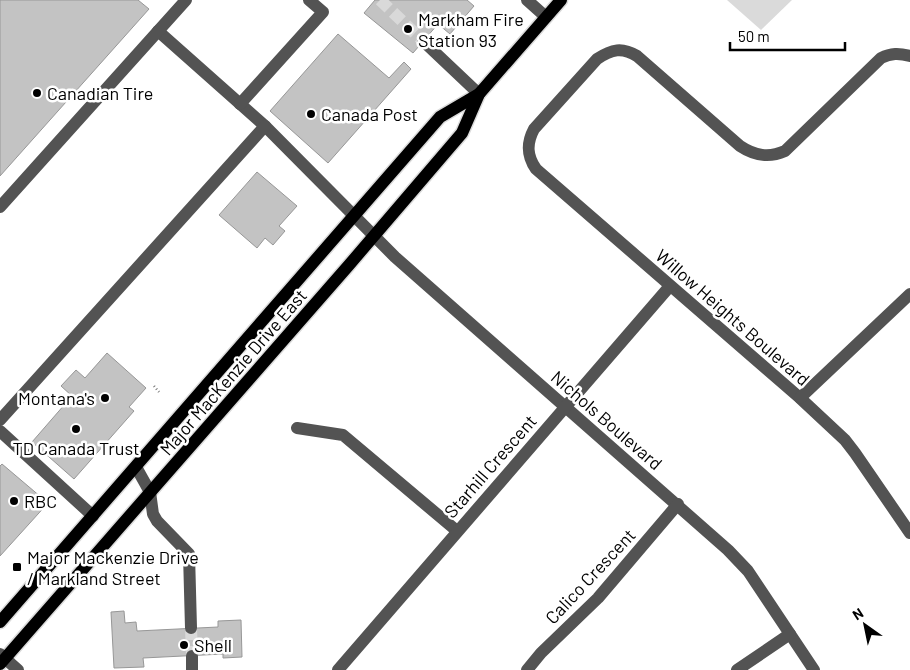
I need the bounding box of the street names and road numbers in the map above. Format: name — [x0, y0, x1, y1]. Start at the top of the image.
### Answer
street label: Willow Heights Boulevard — [651, 244, 815, 390]
street label: Major MacKenzie Drive East — [155, 285, 311, 459]
street label: Nichols Boulevard — [547, 366, 667, 474]
street label: Starhill Crescent — [439, 410, 541, 522]
street label: Calico Crescent — [540, 524, 640, 628]

